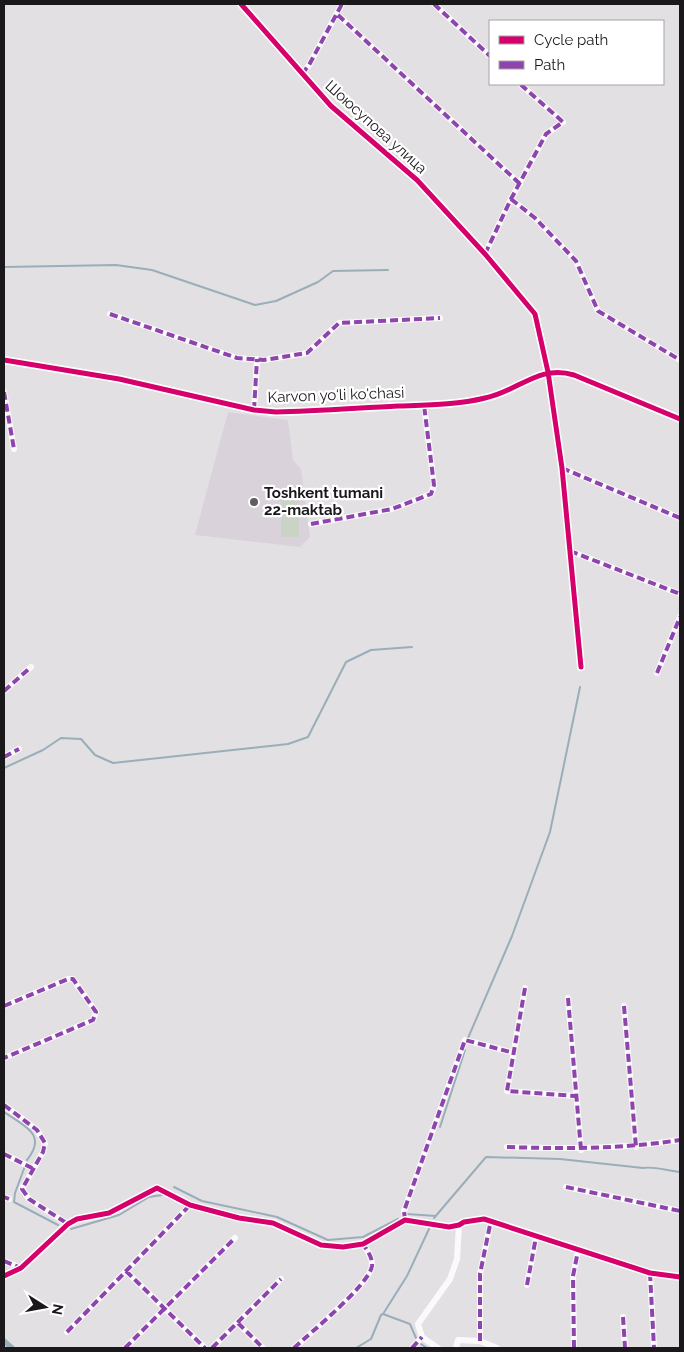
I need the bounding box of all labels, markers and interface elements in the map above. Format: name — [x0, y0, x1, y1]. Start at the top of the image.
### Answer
legend — [489, 20, 664, 85]
text: Cycle path — [534, 31, 608, 49]
text: Path — [534, 56, 565, 74]
street label: Шоюсупова улица — [321, 77, 431, 177]
street label: Karvon yo‘li ko'chasi — [267, 384, 405, 406]
place label: Toshkent tumani 22-maktab — [264, 484, 383, 519]
marker: Toshkent tumani 22-maktab — [248, 496, 260, 508]
north arrow — [20, 1282, 70, 1332]
text: N — [49, 1303, 67, 1316]

